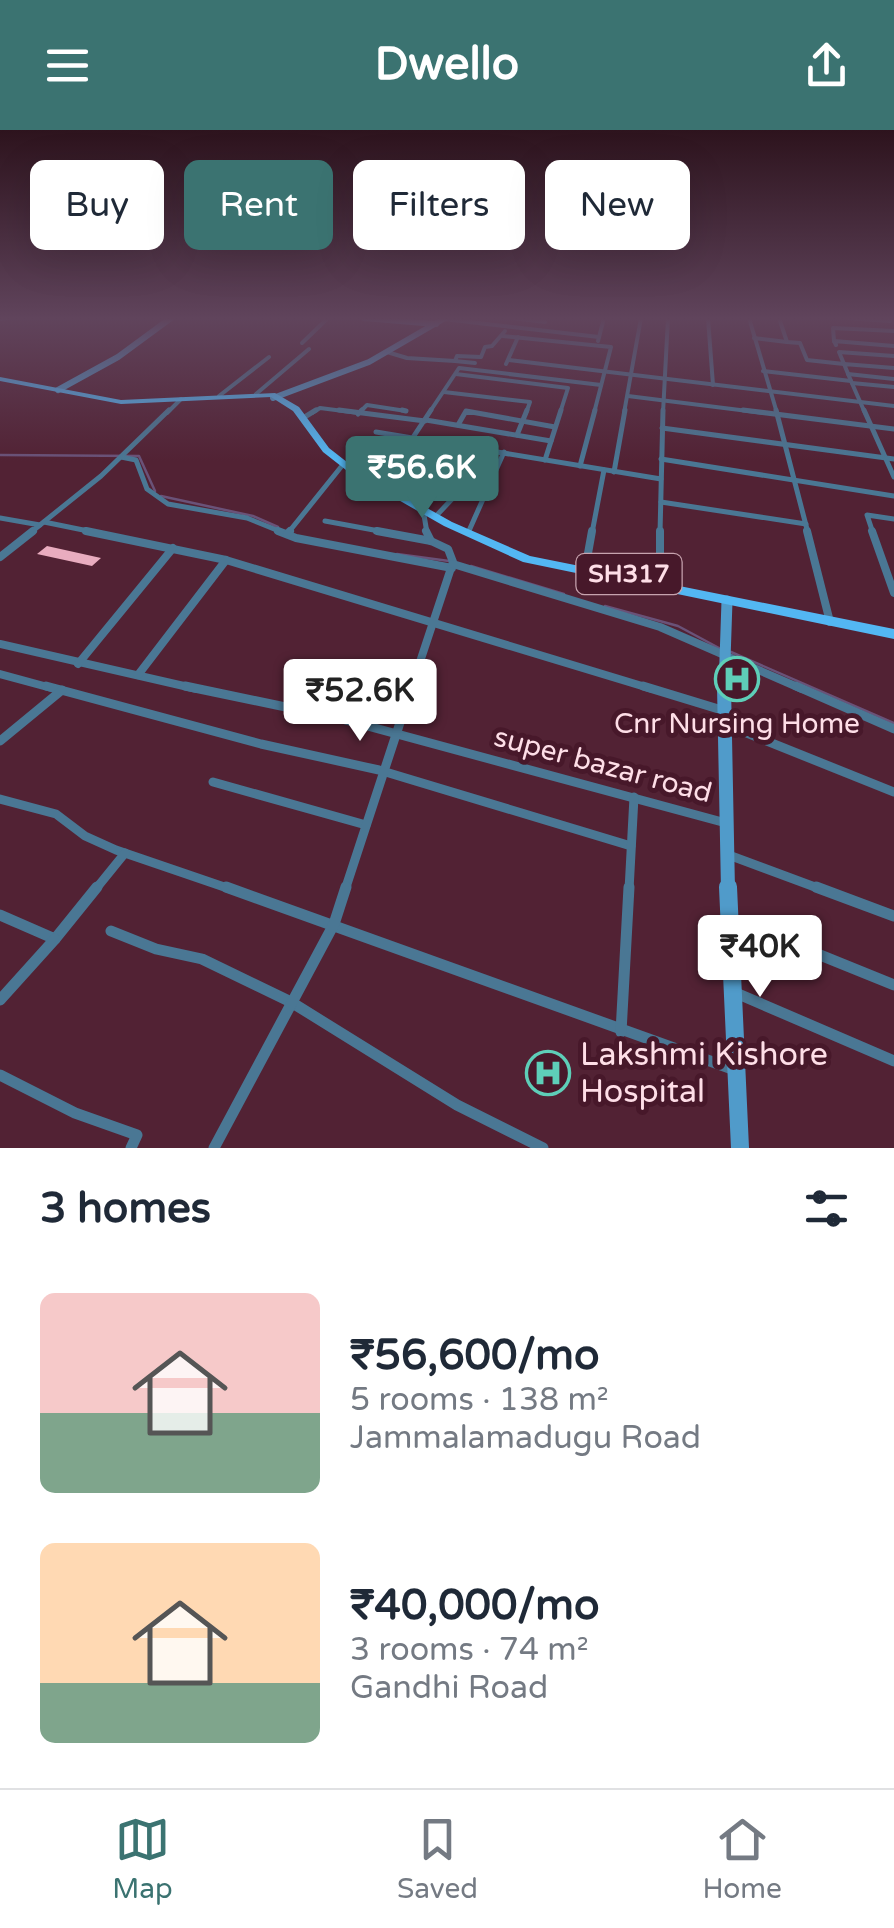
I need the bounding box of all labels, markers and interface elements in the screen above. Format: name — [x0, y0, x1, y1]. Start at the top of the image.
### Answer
icon: menu — [40, 38, 95, 93]
text: Dwello — [375, 38, 519, 92]
icon: share — [799, 38, 854, 93]
chip: Buy — [30, 160, 164, 250]
chip: Rent — [184, 160, 333, 250]
chip: Filters — [353, 160, 525, 250]
chip: New — [545, 160, 690, 250]
pin: ₹56.6K — [341, 436, 503, 521]
text: ₹56.6K — [368, 449, 476, 487]
road number: SH317 — [576, 554, 682, 594]
hospital icon: Cnr Nursing Home — [714, 656, 760, 702]
pin: ₹52.6K — [279, 659, 441, 744]
text: ₹52.6K — [306, 672, 414, 710]
place label: Cnr Nursing Home — [614, 707, 860, 741]
street label: super bazar road — [490, 720, 716, 810]
pin: ₹40K — [701, 915, 819, 1000]
text: ₹40K — [720, 928, 800, 966]
place label: Lakshmi Kishore Hospital — [580, 1036, 828, 1111]
hospital icon: Lakshmi Kishore Hospital — [525, 1050, 571, 1096]
icon: filters — [799, 1181, 854, 1236]
text: 3 homes — [40, 1183, 211, 1234]
text: ₹56,600/mo — [350, 1330, 599, 1381]
icon: home — [120, 1333, 240, 1453]
text: 5 rooms · 138 m² — [350, 1381, 609, 1419]
text: Jammalamadugu Road — [350, 1419, 701, 1457]
text: ₹40,000/mo — [350, 1580, 599, 1631]
icon: home — [120, 1583, 240, 1703]
text: 3 rooms · 74 m² — [350, 1631, 589, 1669]
text: Gandhi Road — [350, 1669, 548, 1707]
tab: Map — [112, 1812, 173, 1906]
tab: Saved — [397, 1812, 478, 1906]
tab: Home — [702, 1812, 782, 1906]

